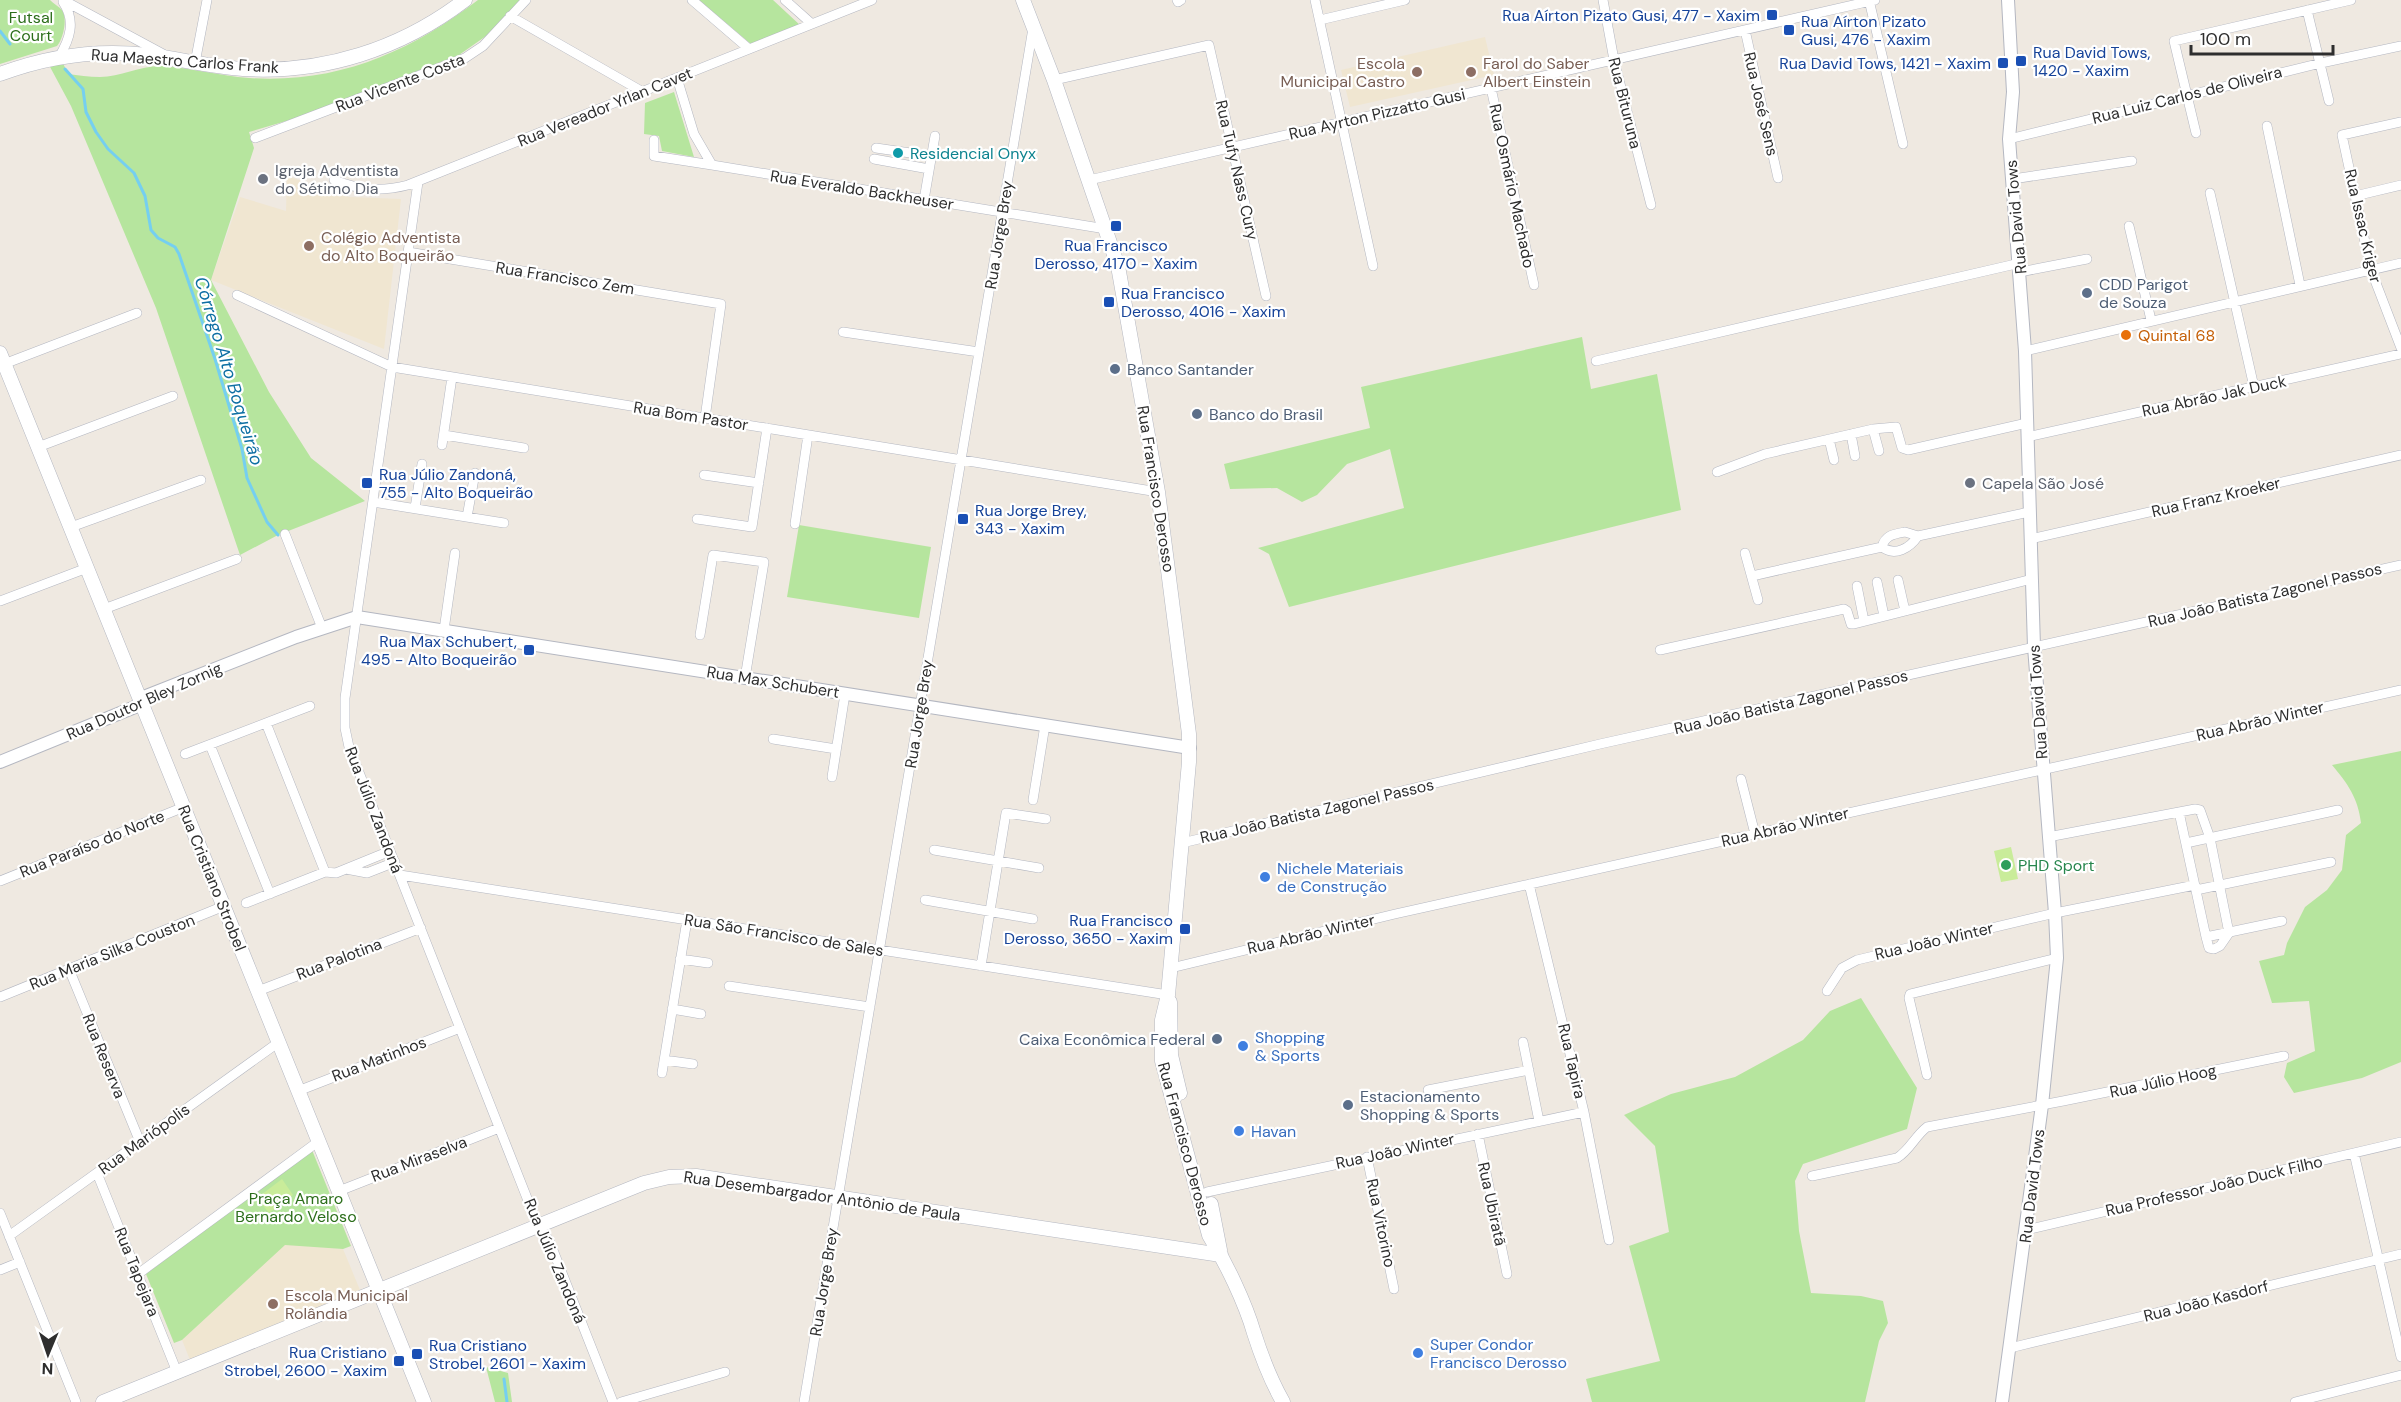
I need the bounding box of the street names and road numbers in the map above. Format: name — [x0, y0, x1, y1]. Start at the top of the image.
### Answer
street label: Rua Maestro Carlos Frank — [90, 44, 280, 78]
street label: Rua Vicente Costa — [332, 49, 468, 117]
street label: Rua José Sens — [1739, 50, 1783, 158]
street label: Rua Bituruna — [1603, 55, 1647, 151]
street label: Rua Luiz Carlos de Oliveira — [2090, 61, 2284, 129]
street label: Rua Vereador Yrlan Cavet — [514, 62, 696, 152]
street label: Rua Ayrton Pizzatto Gusi — [1287, 83, 1467, 145]
street label: Rua Tufy Nass Cury — [1211, 98, 1263, 242]
street label: Rua Osmário Machado — [1484, 102, 1540, 270]
street label: Rua David Tows — [2001, 159, 2031, 275]
street label: Rua Everaldo Backheuser — [769, 165, 955, 215]
street label: Rua Issac Kriger — [2340, 167, 2386, 285]
street label: Rua Jorge Brey — [980, 179, 1018, 291]
street label: Rua Francisco Zem — [494, 257, 636, 299]
street label: Rua Abrão Jak Duck — [2140, 370, 2288, 422]
street label: Rua Bom Pastor — [632, 397, 750, 435]
street label: Rua Francisco Derosso — [1132, 404, 1180, 574]
street label: Rua Franz Kroeker — [2150, 472, 2283, 522]
street label: Rua João Batista Zagonel Passos — [2146, 558, 2384, 632]
street label: Rua David Tows — [2024, 644, 2052, 760]
street label: Rua Doutor Bley Zornig — [63, 657, 225, 745]
street label: Rua Jorge Brey — [900, 658, 938, 770]
street label: Rua Max Schubert — [705, 661, 841, 703]
street label: Rua João Batista Zagonel Passos — [1672, 665, 1910, 739]
street label: Rua Abrão Winter — [2194, 696, 2326, 746]
street label: Rua Júlio Zandoná — [340, 744, 408, 876]
street label: Rua João Batista Zagonel Passos — [1198, 774, 1436, 848]
street label: Rua Cristiano Strobel — [173, 802, 251, 954]
street label: Rua Abrão Winter — [1719, 802, 1851, 852]
street label: Rua Paraíso do Norte — [16, 805, 168, 883]
street label: Rua Maria Silka Couston — [26, 909, 198, 995]
street label: Rua São Francisco de Sales — [683, 909, 885, 961]
street label: Rua Abrão Winter — [1245, 909, 1377, 959]
street label: Rua João Winter — [1873, 917, 1995, 965]
street label: Rua Palotina — [293, 933, 385, 985]
street label: Rua Reserva — [77, 1011, 131, 1101]
street label: Rua Tapira — [1553, 1021, 1591, 1101]
street label: Rua Matinhos — [329, 1031, 429, 1087]
street label: Rua Júlio Hoog — [2108, 1059, 2218, 1103]
street label: Rua Francisco Derosso — [1153, 1060, 1217, 1228]
street label: Rua Mariópolis — [94, 1099, 194, 1179]
street label: Rua João Winter — [1334, 1128, 1457, 1174]
street label: Rua David Tows — [2015, 1128, 2049, 1244]
street label: Rua Miraselva — [368, 1131, 470, 1187]
street label: Rua Professor João Duck Filho — [2103, 1151, 2325, 1221]
street label: Rua Ubiratã — [1473, 1160, 1511, 1248]
street label: Rua Desembargador Antônio de Paula — [682, 1166, 962, 1226]
street label: Rua Vitorino — [1361, 1177, 1401, 1269]
street label: Rua Júlio Zandoná — [519, 1195, 591, 1327]
street label: Rua Tapejara — [110, 1224, 164, 1320]
street label: Rua Jorge Brey — [805, 1226, 843, 1338]
street label: Rua João Kasdorf — [2141, 1275, 2271, 1327]

